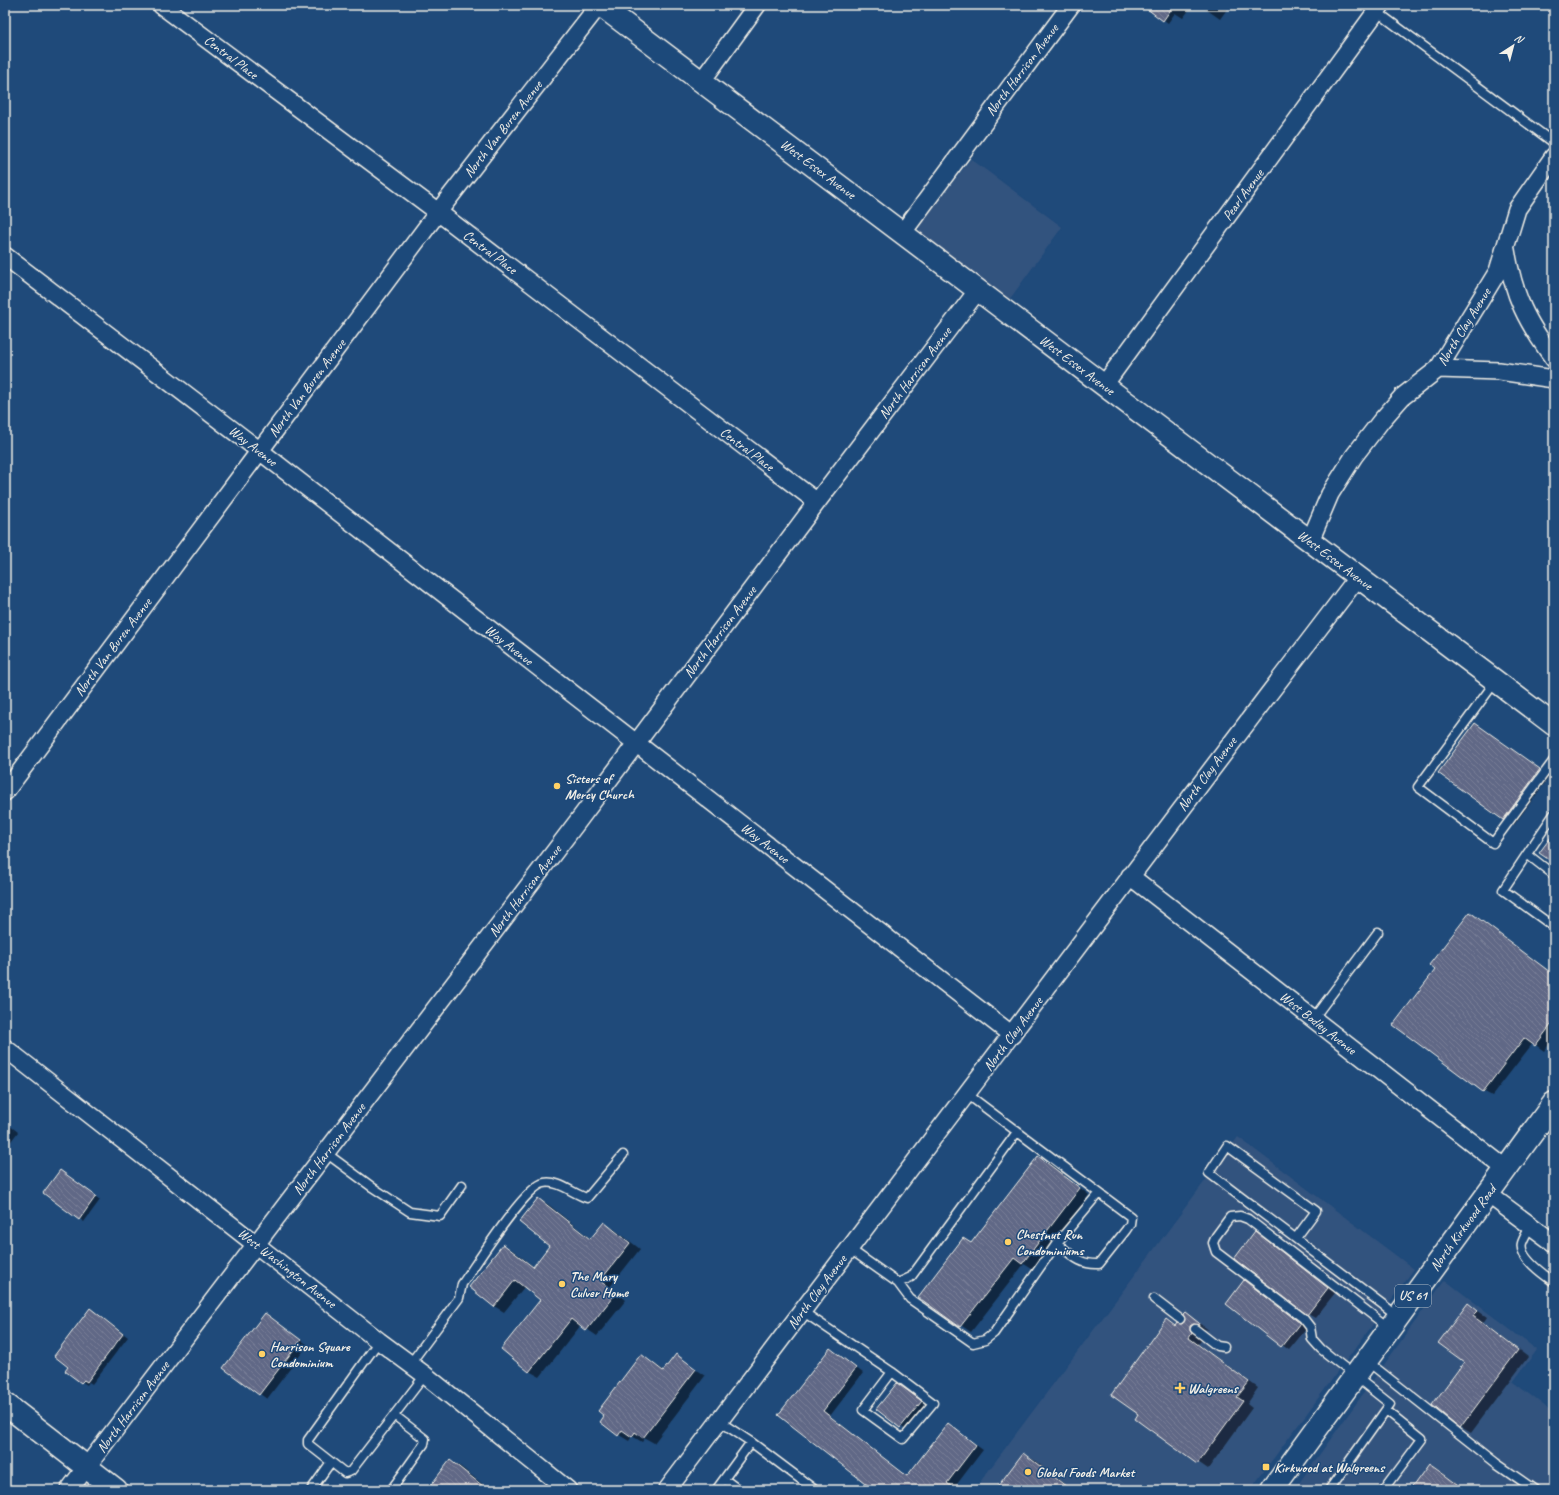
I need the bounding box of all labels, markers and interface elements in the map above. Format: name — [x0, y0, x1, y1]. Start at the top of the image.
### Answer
street label: North Harrison Avenue — [982, 20, 1063, 119]
north arrow — [1493, 26, 1533, 66]
text: N — [1512, 30, 1528, 47]
street label: Central Place — [201, 31, 262, 84]
street label: North Van Buren Avenue — [460, 76, 547, 181]
street label: West Essex Avenue — [777, 135, 860, 204]
street label: Pearl Avenue — [1219, 165, 1268, 224]
street label: Central Place — [460, 226, 521, 279]
street label: North Clay Avenue — [1433, 284, 1495, 369]
street label: North Harrison Avenue — [875, 323, 956, 422]
street label: West Essex Avenue — [1036, 331, 1119, 400]
street label: North Van Buren Avenue — [265, 335, 350, 440]
street label: Way Avenue — [226, 422, 282, 471]
street label: Central Place — [717, 423, 778, 476]
street label: West Essex Avenue — [1294, 526, 1377, 595]
street label: North Harrison Avenue — [680, 582, 761, 681]
street label: North Van Buren Avenue — [71, 594, 156, 699]
street label: Way Avenue — [482, 621, 538, 670]
street label: North Clay Avenue — [1174, 732, 1241, 814]
place label: Sisters of Mercy Church — [565, 770, 635, 803]
marker: Sisters of Mercy Church — [552, 781, 562, 791]
street label: Way Avenue — [738, 819, 794, 868]
street label: North Harrison Avenue — [485, 841, 566, 940]
street label: West Bodley Avenue — [1276, 988, 1361, 1059]
street label: North Clay Avenue — [980, 992, 1047, 1074]
street label: North Harrison Avenue — [289, 1099, 370, 1198]
street label: North Kirkwood Road — [1426, 1180, 1501, 1274]
street label: West Washington Avenue — [235, 1224, 341, 1313]
place label: Chestnut Run Condominiums — [1016, 1226, 1085, 1259]
marker: Chestnut Run Condominiums — [1003, 1237, 1013, 1247]
street label: North Clay Avenue — [784, 1250, 851, 1332]
place label: The Mary Culver Home — [570, 1268, 629, 1301]
marker: The Mary Culver Home — [557, 1279, 567, 1289]
road number: US 61 — [1395, 1285, 1431, 1307]
place label: Harrison Square Condominium — [270, 1338, 351, 1371]
marker: Harrison Square Condominium — [257, 1349, 267, 1359]
street label: North Harrison Avenue — [93, 1357, 174, 1456]
place label: Walgreens — [1188, 1380, 1240, 1397]
marker: Walgreens — [1175, 1383, 1185, 1393]
place label: Kirkwood at Walgreens — [1274, 1459, 1386, 1476]
marker: Kirkwood at Walgreens — [1261, 1462, 1271, 1472]
place label: Global Foods Market — [1036, 1464, 1137, 1481]
marker: Global Foods Market — [1023, 1467, 1033, 1477]

